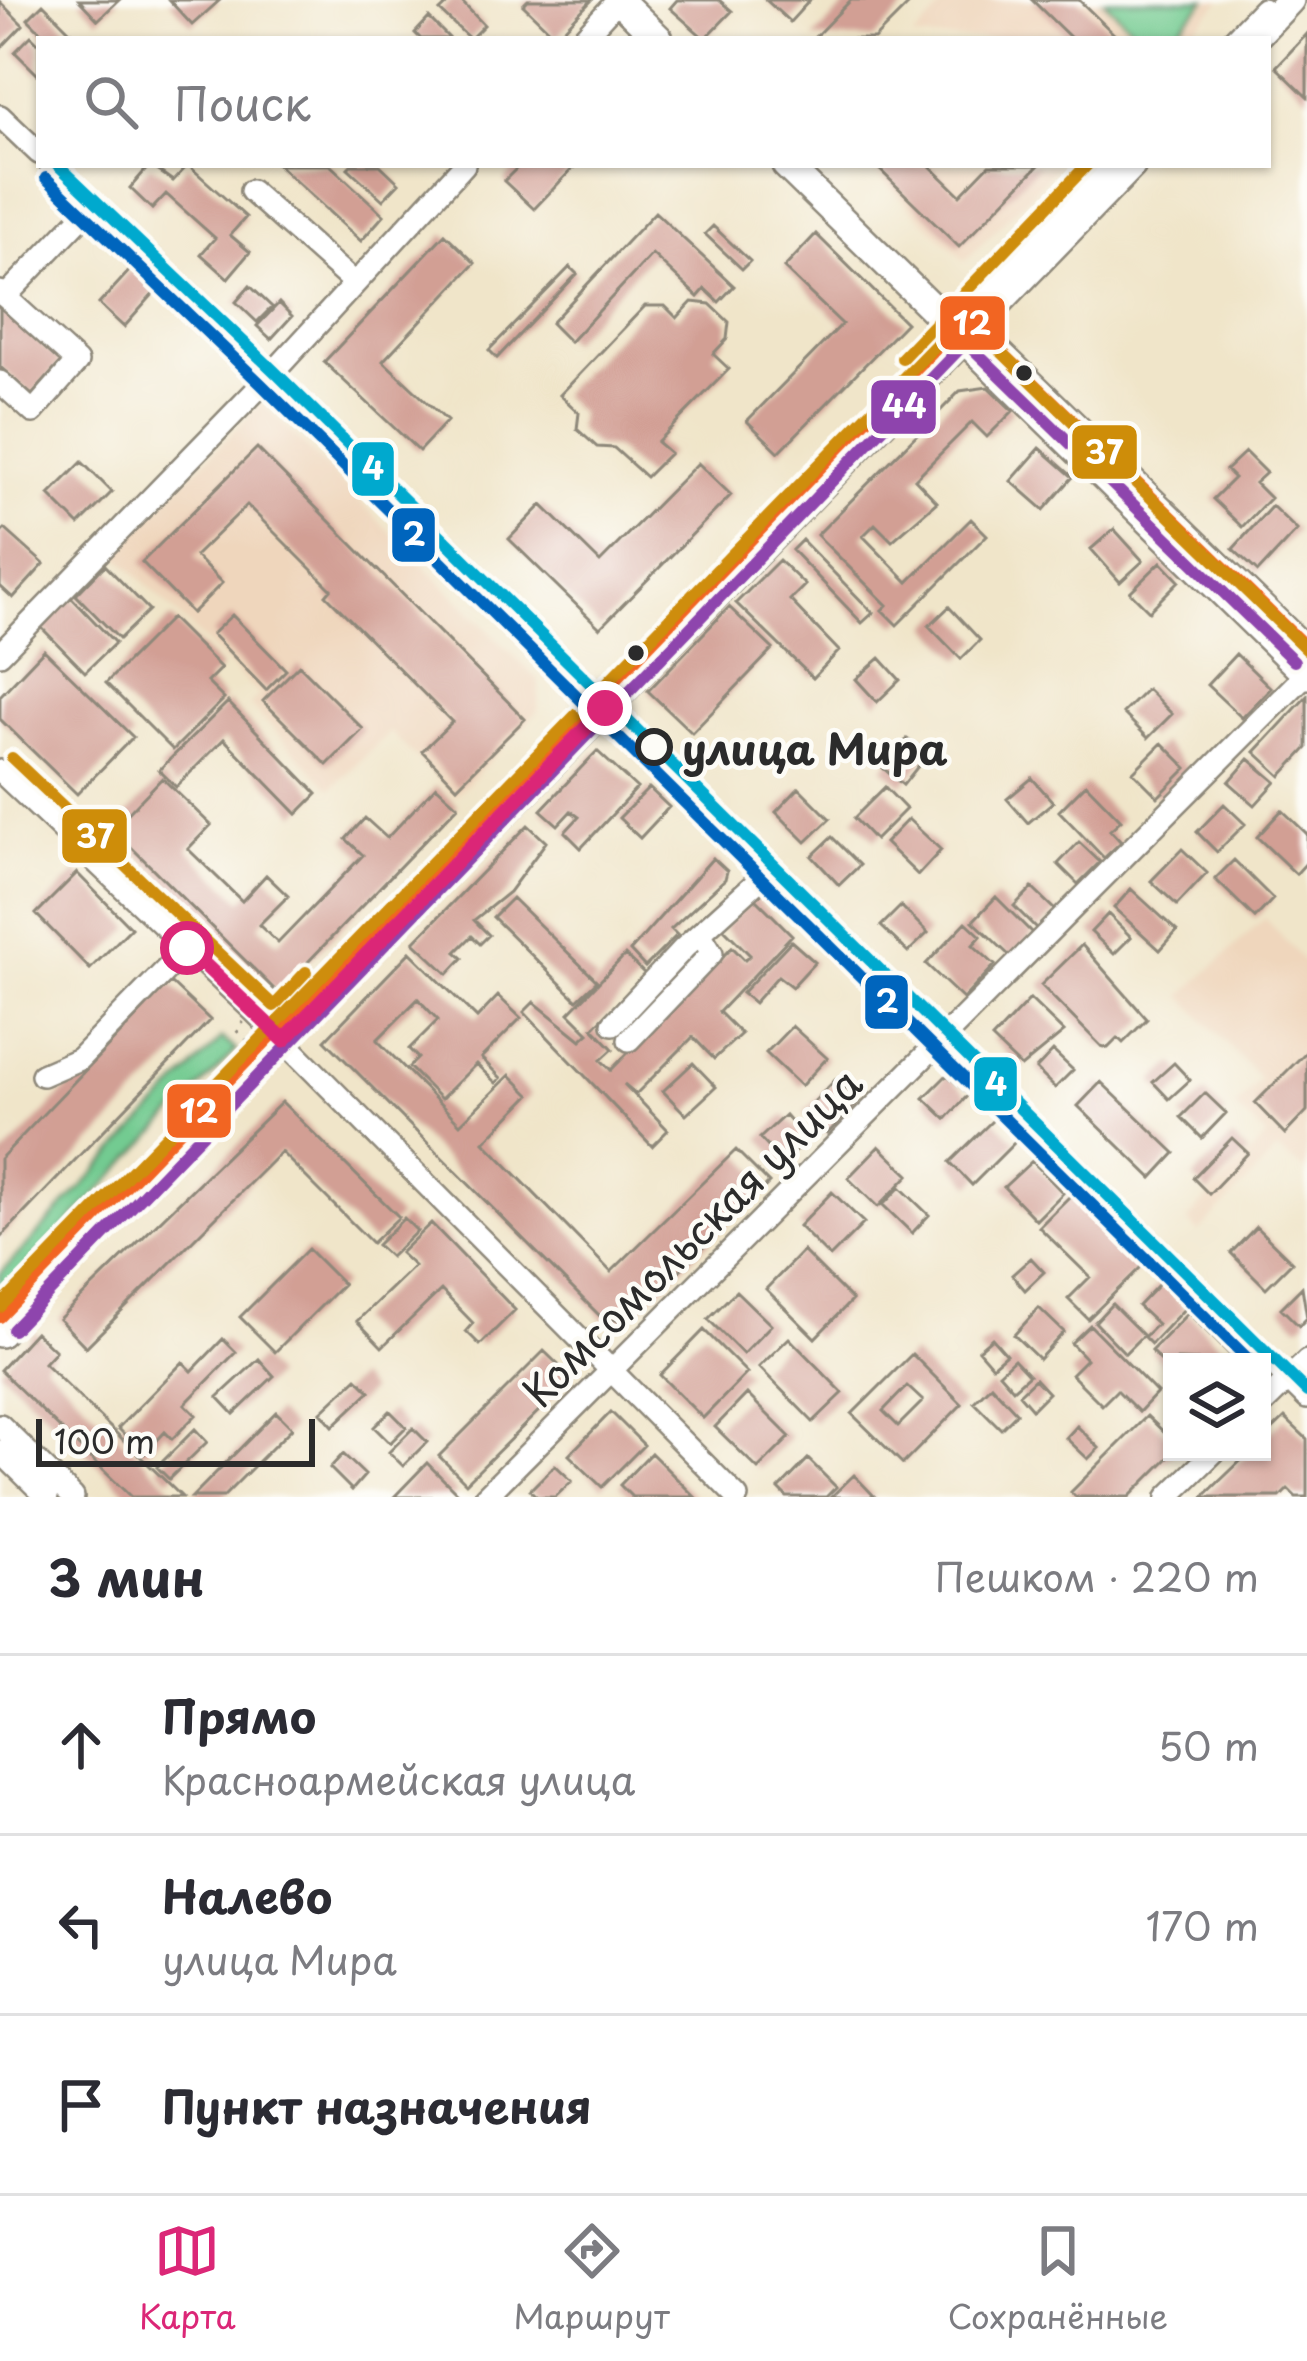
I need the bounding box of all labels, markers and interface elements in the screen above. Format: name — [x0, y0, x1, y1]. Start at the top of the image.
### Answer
search box — [36, 36, 1271, 168]
text: Поиск — [174, 68, 311, 136]
icon: search — [78, 69, 144, 135]
line badge: 12 — [938, 294, 1007, 352]
text: 12 — [953, 296, 991, 346]
unlabelled marker — [1013, 362, 1035, 384]
line badge: 44 — [869, 378, 938, 436]
text: 44 — [881, 379, 927, 429]
line badge: 37 — [1070, 423, 1139, 481]
text: 37 — [1085, 425, 1124, 475]
line badge: 4 — [350, 440, 396, 498]
text: 4 — [362, 441, 384, 491]
line badge: 2 — [390, 506, 437, 564]
text: 2 — [402, 507, 426, 557]
unlabelled marker — [625, 642, 647, 664]
route end — [578, 681, 632, 735]
place label: улица Мира — [682, 716, 948, 779]
marker: улица Мира — [637, 730, 671, 764]
line badge: 37 — [60, 807, 129, 865]
text: 37 — [76, 809, 115, 859]
route start — [160, 921, 214, 975]
line badge: 2 — [863, 973, 910, 1031]
text: 2 — [875, 974, 899, 1024]
street label: Комсомольская улица — [507, 1051, 876, 1420]
line badge: 4 — [972, 1055, 1019, 1113]
text: 4 — [985, 1057, 1007, 1107]
line badge: 12 — [165, 1082, 233, 1140]
text: 12 — [180, 1084, 218, 1134]
map controls — [1163, 1353, 1271, 1461]
button: layers — [1163, 1353, 1271, 1461]
scale bar — [36, 1413, 315, 1466]
text: 100 m — [54, 1415, 155, 1465]
text: 3 мин — [48, 1537, 205, 1614]
text: Пешком · 220 m — [935, 1546, 1259, 1605]
text: Прямо — [162, 1681, 316, 1749]
icon: ahead — [48, 1712, 114, 1778]
text: 50 m — [1158, 1715, 1259, 1774]
text: Красноармейская улица — [162, 1749, 635, 1808]
text: Налево — [162, 1861, 332, 1929]
icon: left — [48, 1892, 114, 1958]
text: 170 m — [1146, 1895, 1259, 1954]
text: улица Мира — [162, 1929, 397, 1988]
text: Пункт назначения — [162, 2071, 592, 2139]
icon: arrive — [48, 2072, 114, 2138]
tab: Карта — [139, 2218, 236, 2340]
tab: Маршрут — [514, 2218, 670, 2340]
tab: Сохранённые — [947, 2218, 1168, 2340]

